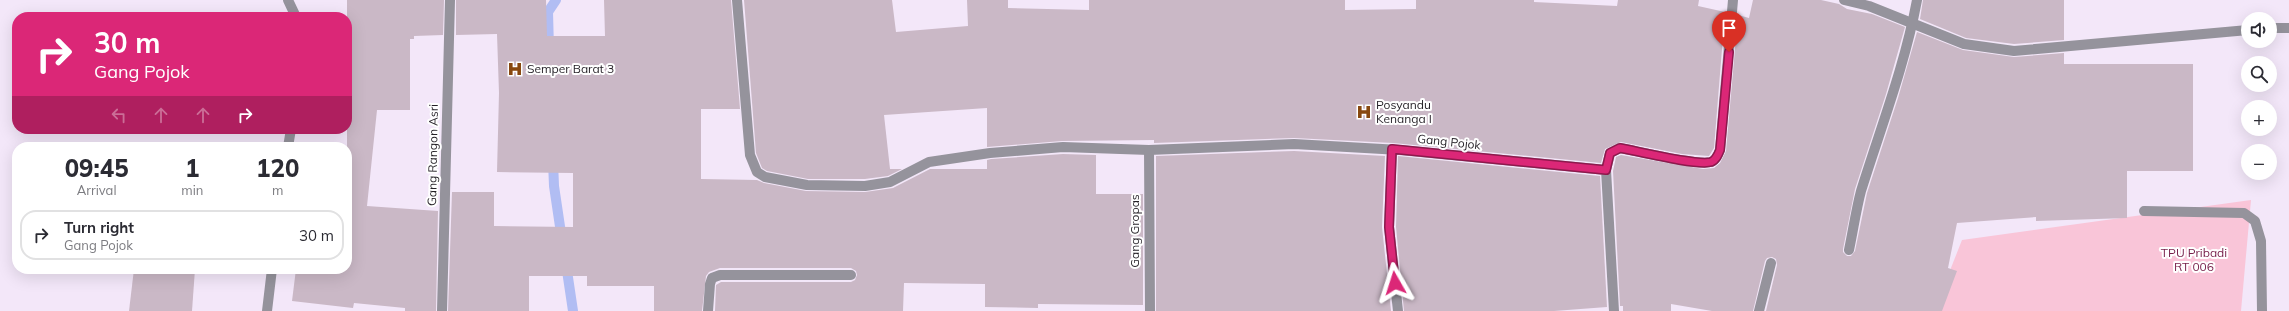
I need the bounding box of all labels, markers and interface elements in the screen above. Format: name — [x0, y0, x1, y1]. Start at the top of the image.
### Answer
pin — [1712, 11, 1746, 52]
map controls — [2241, 12, 2277, 180]
button: sound — [2241, 12, 2277, 48]
icon: arrive — [1718, 17, 1740, 39]
text: 30 m — [94, 25, 160, 60]
icon: right — [28, 28, 80, 80]
button: search — [2241, 56, 2277, 92]
text: Gang Pojok — [94, 60, 189, 83]
hospital icon: Semper Barat 3 — [506, 60, 524, 78]
place label: Semper Barat 3 — [527, 61, 614, 76]
place label: Posyandu Kenanga I — [1376, 97, 1432, 126]
button: + — [2241, 100, 2277, 136]
hospital icon: Posyandu Kenanga I — [1355, 103, 1373, 121]
icon: left — [108, 104, 130, 126]
icon: ahead — [150, 104, 172, 126]
icon: ahead — [192, 104, 214, 126]
icon: right — [234, 104, 256, 126]
street label: Gang Rangon Asri — [424, 104, 441, 206]
street label: Gang Pojok — [1417, 131, 1482, 152]
button: − — [2241, 144, 2277, 180]
text: 09:45 — [65, 153, 129, 183]
text: 1 — [185, 153, 200, 183]
text: 120 — [256, 153, 299, 183]
text: Arrival — [77, 182, 117, 198]
text: min — [181, 182, 203, 198]
text: m — [272, 182, 283, 198]
street label: Gang Gropas — [1127, 194, 1142, 268]
text: Turn right — [64, 218, 134, 237]
icon: right — [30, 224, 52, 246]
text: 30 m — [299, 226, 334, 245]
text: Gang Pojok — [64, 237, 133, 253]
park label: TPU Pribadi RT 006 — [2161, 245, 2227, 274]
position arrow — [1374, 262, 1416, 304]

